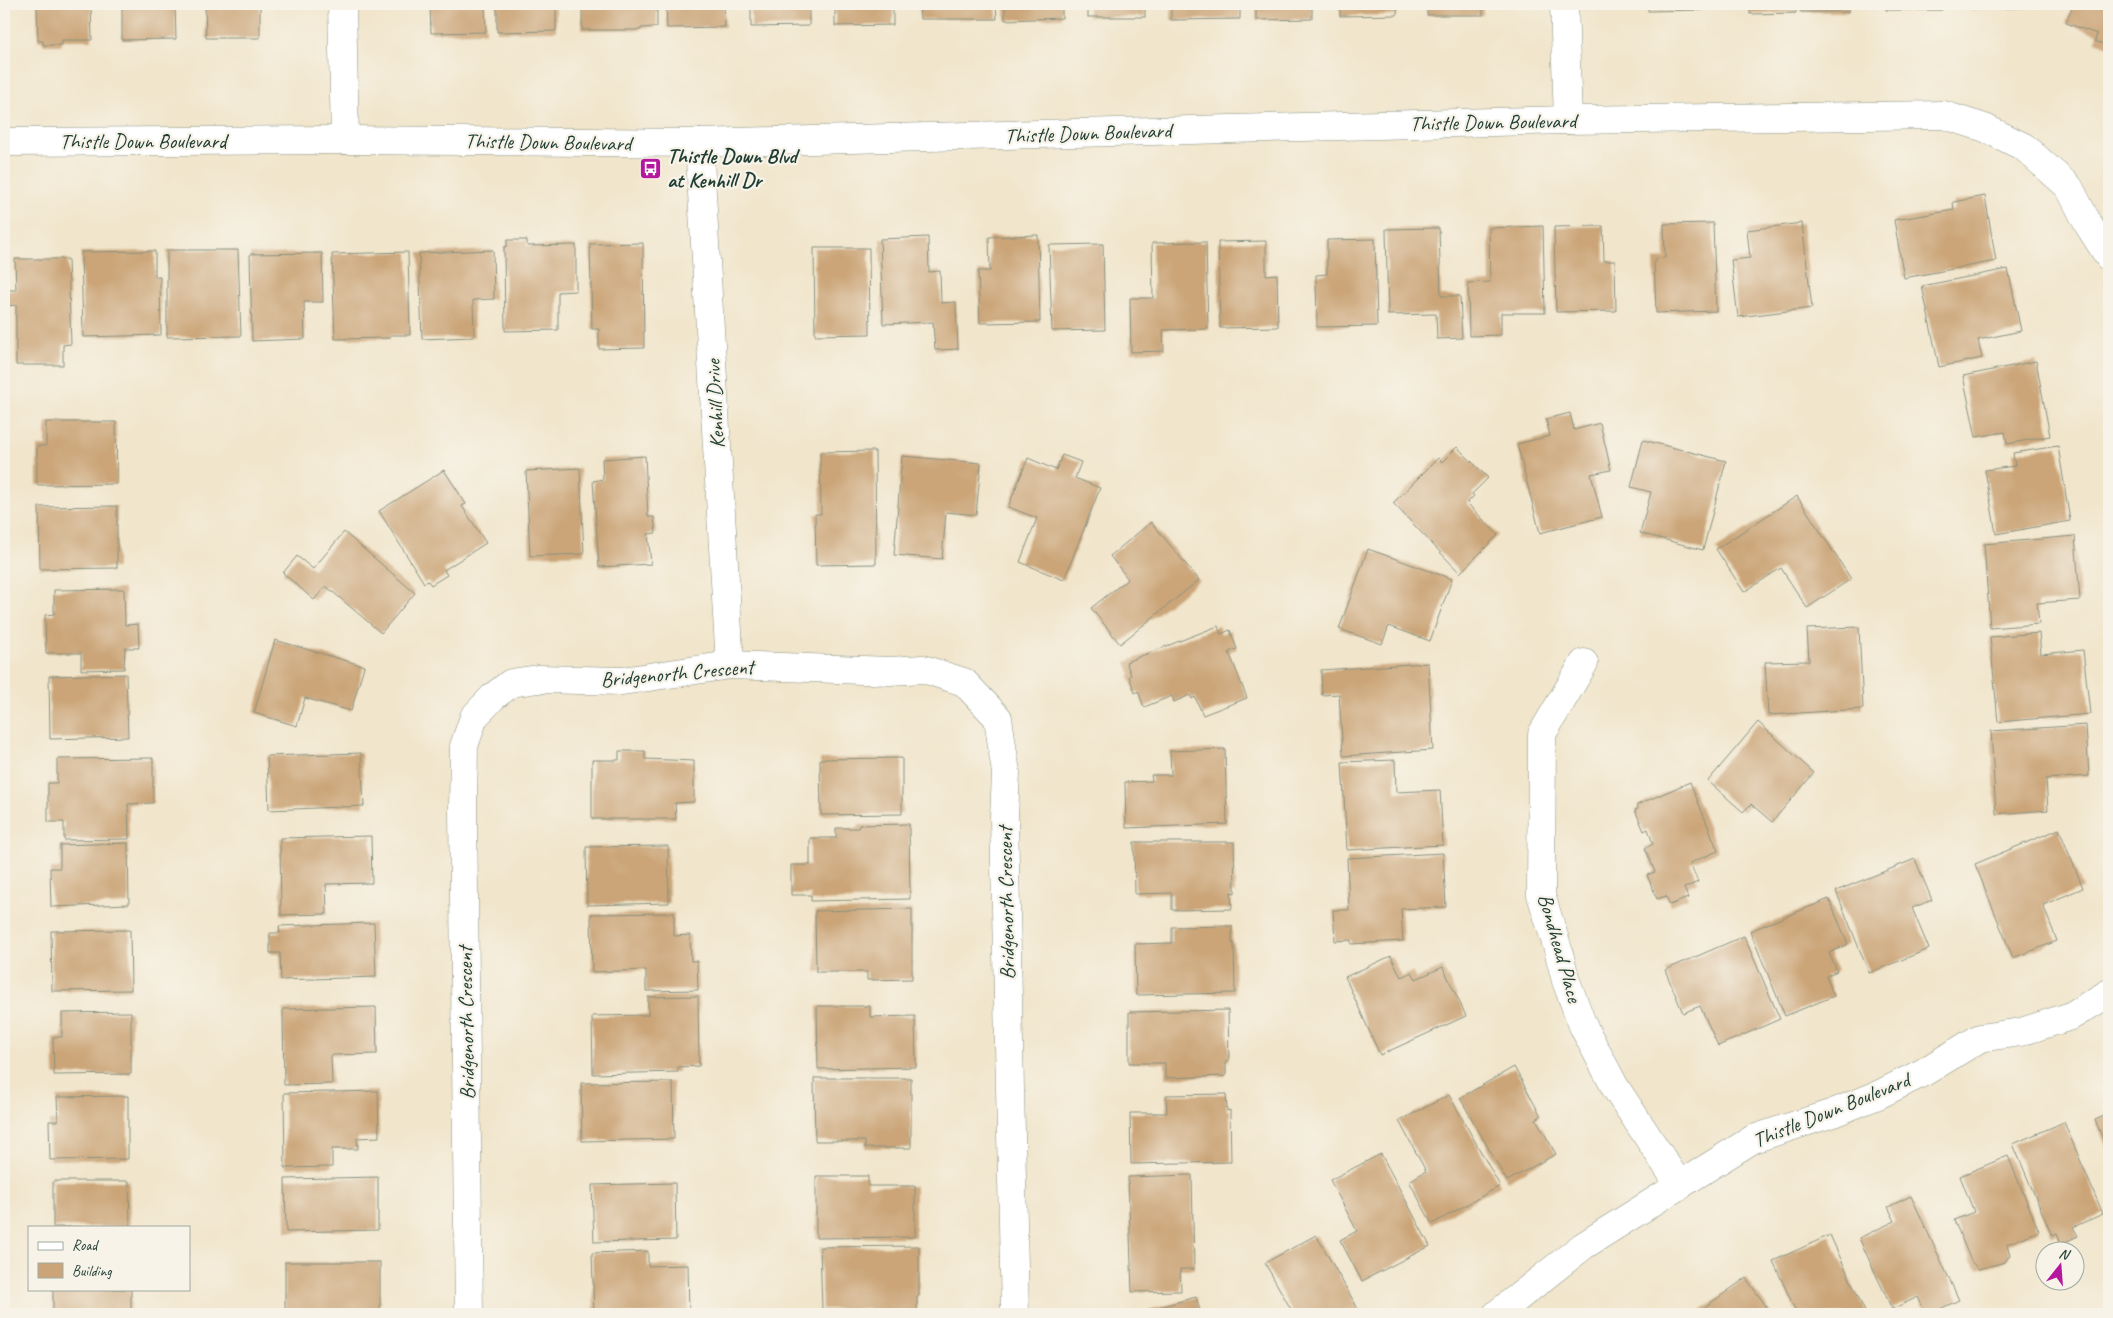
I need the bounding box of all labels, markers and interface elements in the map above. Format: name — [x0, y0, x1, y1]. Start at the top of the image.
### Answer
street label: Thistle Down Boulevard — [1410, 107, 1580, 136]
street label: Thistle Down Boulevard — [1004, 117, 1175, 149]
street label: Thistle Down Boulevard — [60, 128, 230, 154]
street label: Thistle Down Boulevard — [465, 128, 635, 157]
place label: Thistle Down Blvd at Kenhill Dr — [667, 143, 800, 193]
bus stop icon: Thistle Down Blvd at Kenhill Dr — [639, 156, 663, 180]
street label: Kenhill Drive — [700, 357, 730, 449]
street label: Bridgenorth Crescent — [599, 653, 758, 693]
street label: Bridgenorth Crescent — [992, 823, 1020, 980]
street label: Bondhead Place — [1532, 891, 1588, 1006]
street label: Bridgenorth Crescent — [452, 943, 480, 1100]
street label: Thistle Down Boulevard — [1749, 1065, 1917, 1153]
legend — [28, 1226, 190, 1290]
text: Road — [72, 1236, 99, 1255]
north arrow — [2036, 1240, 2086, 1290]
text: N — [2057, 1245, 2073, 1264]
text: Building — [72, 1262, 112, 1281]

